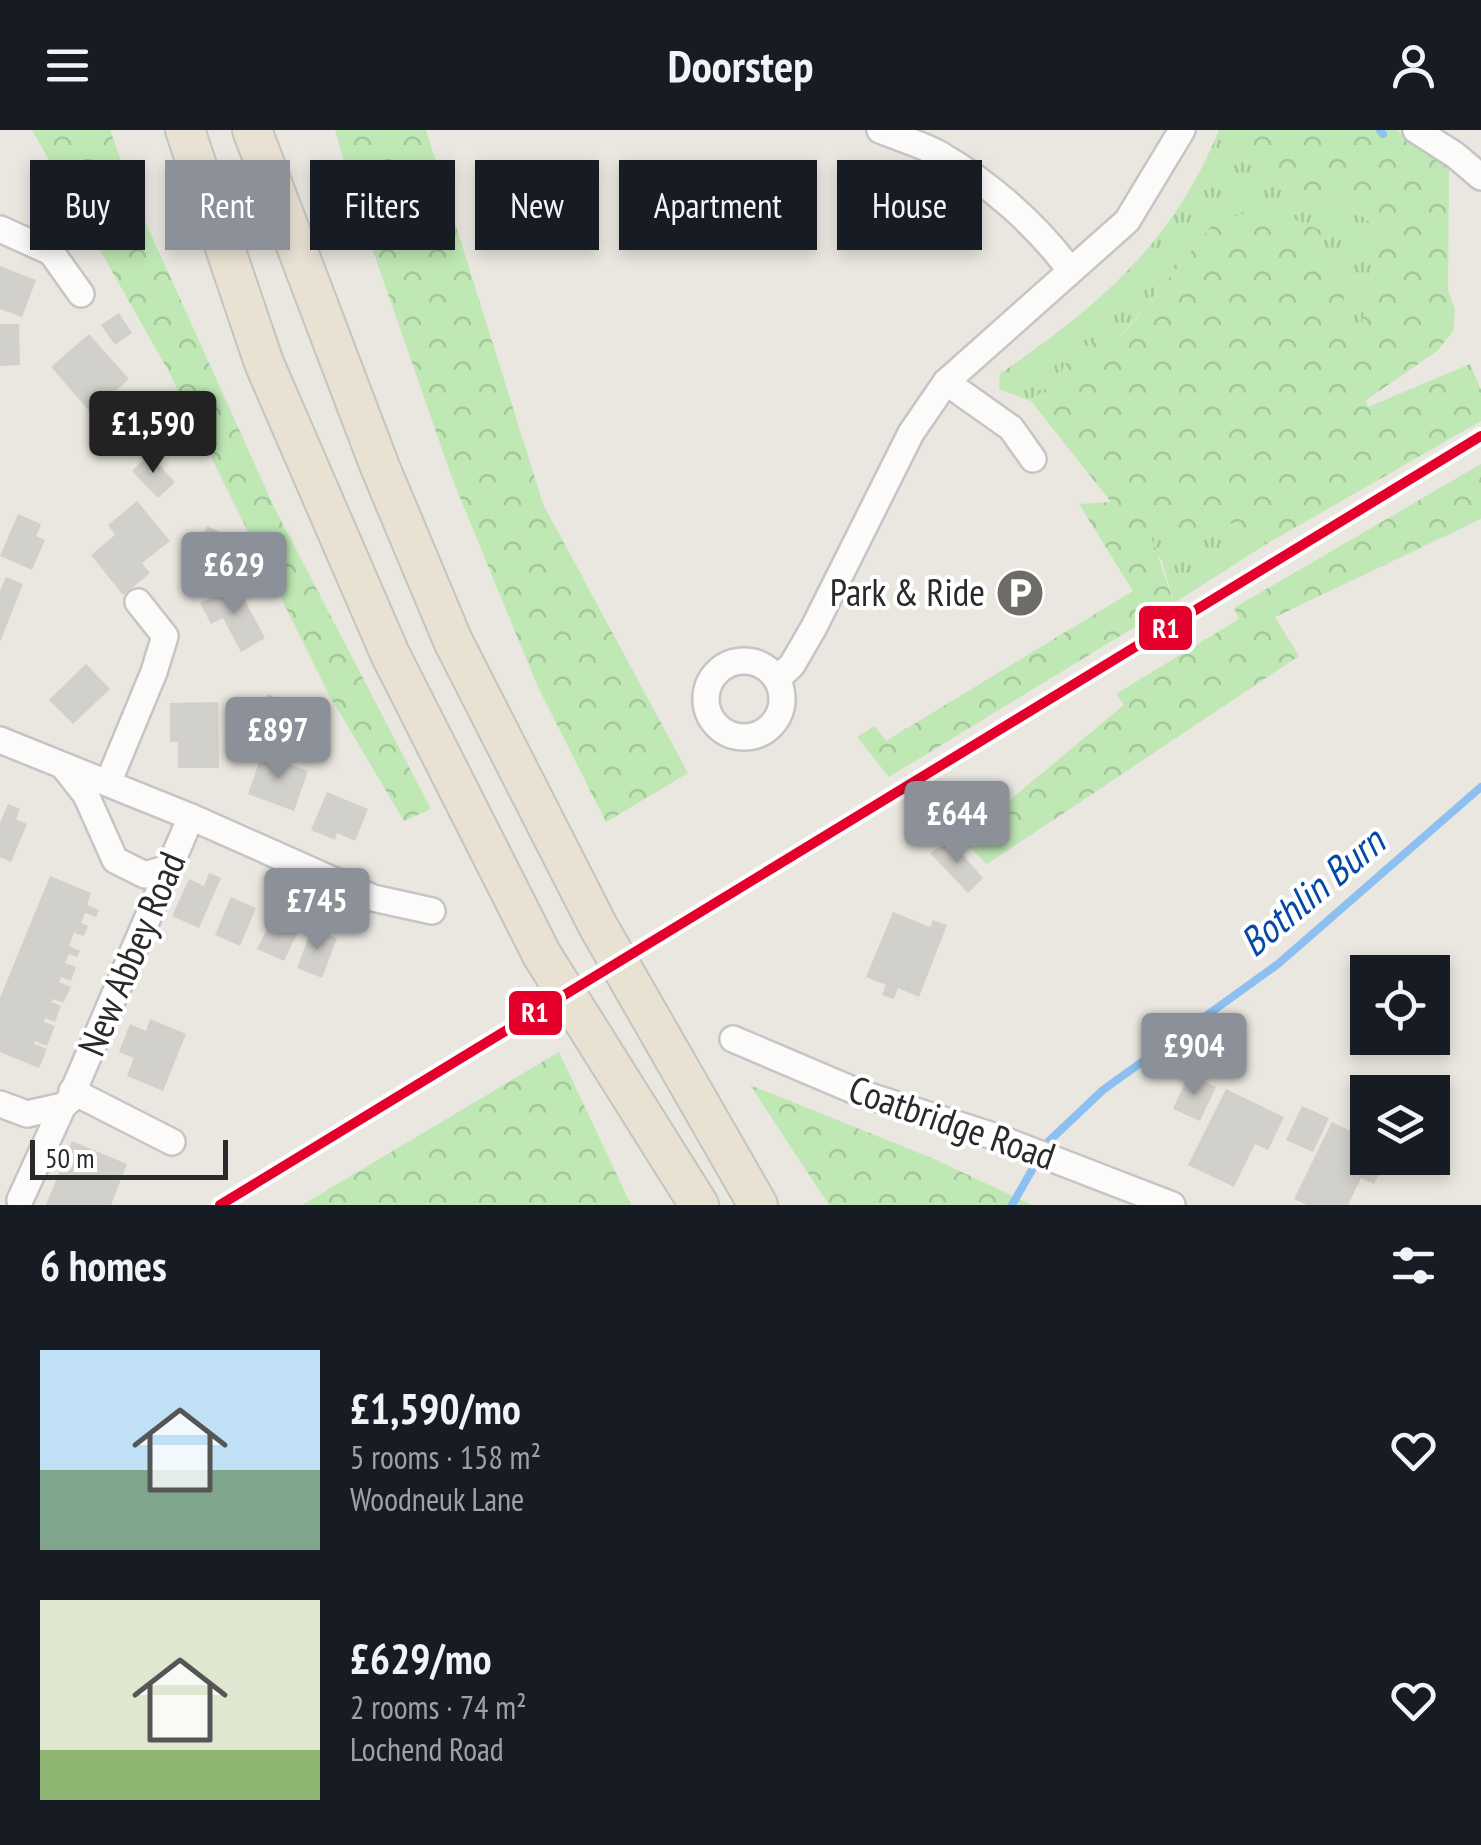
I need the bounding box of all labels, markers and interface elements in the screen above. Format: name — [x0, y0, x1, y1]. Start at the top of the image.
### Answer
text: Doorstep — [668, 36, 813, 94]
icon: menu — [40, 38, 95, 93]
icon: person — [1386, 38, 1441, 93]
chip: Buy — [30, 160, 145, 250]
chip: Rent — [165, 160, 290, 250]
chip: Filters — [310, 160, 455, 250]
chip: New — [475, 160, 599, 250]
chip: Apartment — [619, 160, 817, 250]
chip: House — [837, 160, 982, 250]
pin: £1,590 — [72, 391, 234, 476]
text: £1,590 — [111, 402, 195, 444]
pin: £629 — [175, 532, 293, 617]
text: £629 — [203, 543, 265, 585]
place label: Park & Ride — [830, 567, 985, 616]
parking icon: Park & Ride — [994, 567, 1046, 619]
line badge: R1 — [1137, 604, 1194, 652]
text: R1 — [1152, 609, 1180, 646]
pin: £897 — [219, 697, 337, 782]
text: £897 — [247, 708, 309, 750]
pin: £644 — [898, 781, 1016, 866]
text: £644 — [926, 792, 988, 834]
water label: Bothlin Burn — [1228, 814, 1396, 967]
street label: New Abbey Road — [66, 844, 195, 1063]
pin: £745 — [258, 868, 376, 953]
text: £745 — [286, 879, 348, 921]
map controls — [1350, 955, 1450, 1175]
button: locate — [1350, 955, 1450, 1055]
line badge: R1 — [507, 989, 564, 1037]
text: R1 — [521, 993, 549, 1030]
pin: £904 — [1135, 1013, 1253, 1098]
text: £904 — [1163, 1024, 1225, 1066]
street label: Coatbridge Road — [843, 1063, 1062, 1180]
button: layers — [1350, 1075, 1450, 1175]
scale bar — [30, 1135, 228, 1180]
text: 50 m — [45, 1139, 94, 1176]
text: 6 homes — [40, 1238, 167, 1293]
icon: filters — [1386, 1238, 1441, 1293]
text: £1,590/mo — [350, 1381, 521, 1436]
icon: home — [120, 1390, 240, 1510]
icon: heart — [1386, 1423, 1441, 1478]
text: 5 rooms · 158 m² — [350, 1436, 541, 1478]
text: Woodneuk Lane — [350, 1478, 524, 1520]
text: £629/mo — [350, 1631, 492, 1686]
icon: home — [120, 1640, 240, 1760]
icon: heart — [1386, 1673, 1441, 1728]
text: 2 rooms · 74 m² — [350, 1686, 527, 1728]
text: Lochend Road — [350, 1728, 504, 1770]

